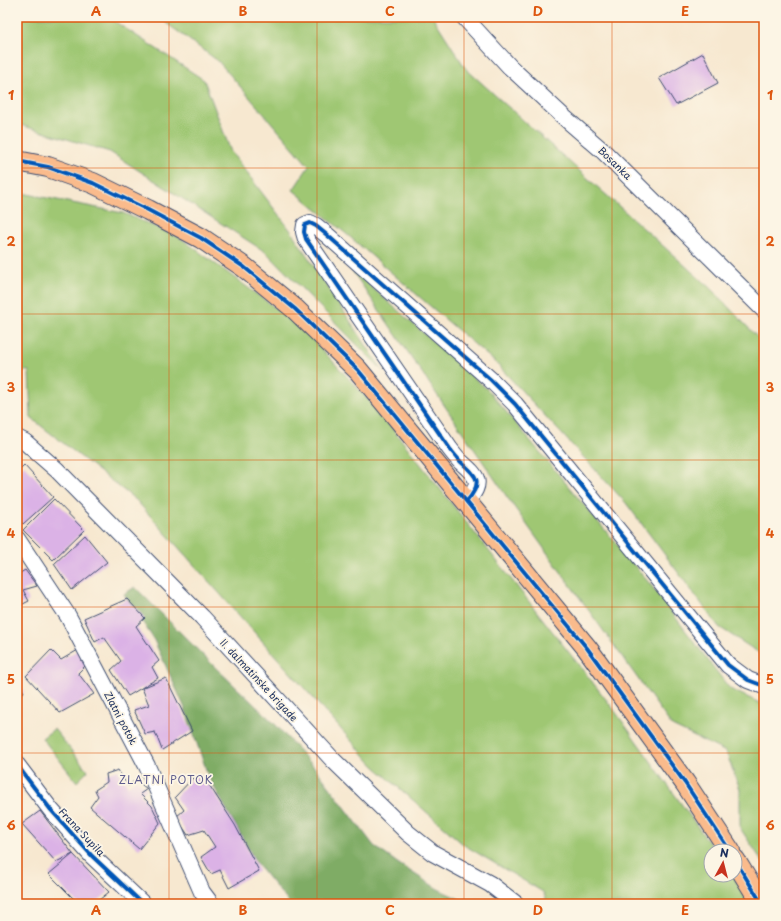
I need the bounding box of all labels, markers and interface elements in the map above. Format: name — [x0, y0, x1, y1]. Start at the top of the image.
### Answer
text: A — [91, 1, 101, 20]
text: B — [239, 1, 248, 20]
text: C — [385, 1, 395, 20]
text: D — [533, 1, 543, 20]
text: E — [681, 1, 689, 20]
text: 1 — [8, 85, 14, 104]
text: 1 — [767, 85, 773, 104]
street label: Bosanka — [595, 143, 636, 183]
text: 2 — [6, 231, 16, 250]
text: 2 — [765, 231, 775, 250]
text: 3 — [7, 377, 16, 396]
text: 3 — [766, 377, 775, 396]
text: 4 — [7, 523, 16, 542]
text: 4 — [766, 523, 775, 542]
street label: II. dalmatinske brigade — [217, 635, 302, 724]
text: 5 — [7, 669, 15, 688]
text: 5 — [766, 669, 774, 688]
street label: Zlatni potok — [101, 688, 142, 748]
district label: ZLATNI POTOK — [119, 771, 213, 788]
street label: Frana Supila — [56, 804, 109, 860]
text: 6 — [6, 815, 16, 834]
text: 6 — [765, 815, 775, 834]
north arrow — [703, 843, 743, 883]
text: N — [719, 844, 730, 862]
text: A — [91, 900, 101, 919]
text: B — [239, 900, 248, 919]
text: C — [385, 900, 395, 919]
text: D — [533, 900, 543, 919]
text: E — [681, 900, 689, 919]

